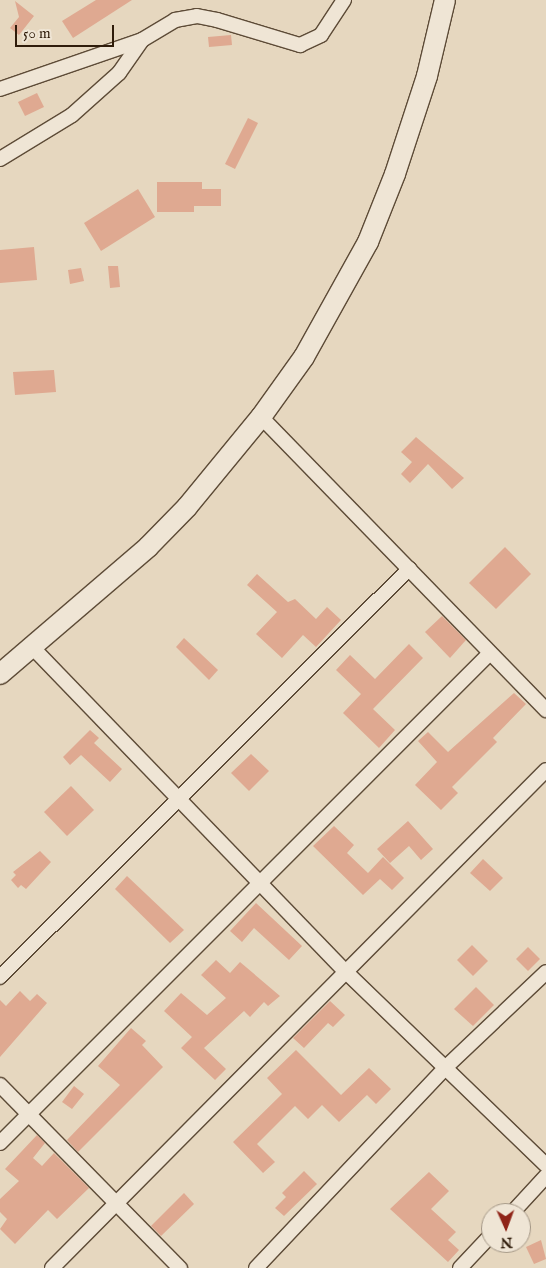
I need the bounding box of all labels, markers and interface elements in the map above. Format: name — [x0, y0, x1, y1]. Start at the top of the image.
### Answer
scale bar — [18, 15, 116, 47]
text: 50 m — [23, 24, 51, 43]
north arrow — [481, 1203, 531, 1253]
text: N — [500, 1233, 513, 1251]

